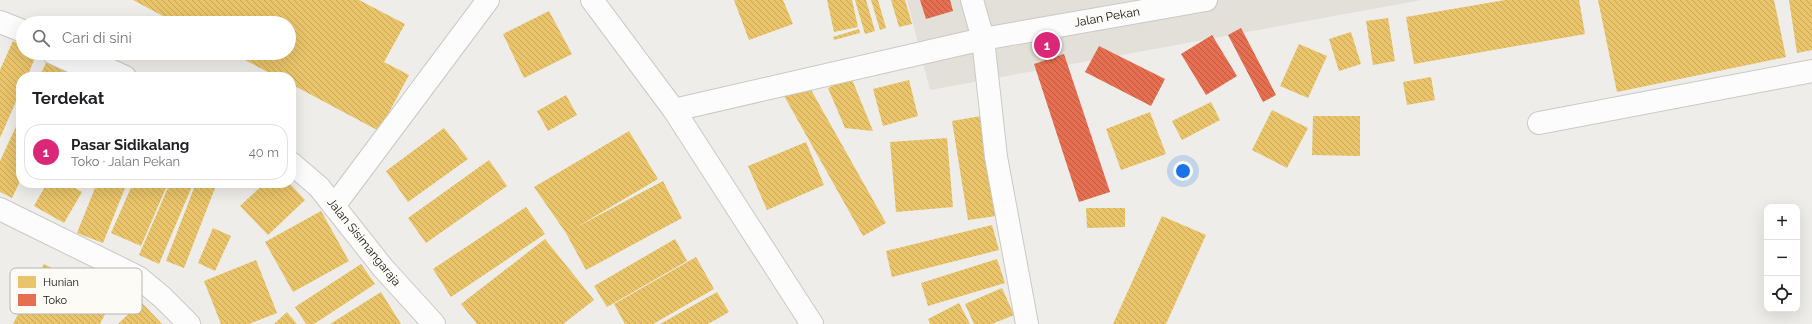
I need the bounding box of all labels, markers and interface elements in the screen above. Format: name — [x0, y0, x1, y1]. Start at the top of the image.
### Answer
street label: Jalan Pekan — [1073, 4, 1141, 30]
search box — [16, 16, 296, 60]
icon: search — [30, 27, 52, 49]
text: Cari di sini — [62, 29, 132, 47]
pin: 1 — [1034, 30, 1060, 60]
text: Terdekat — [32, 88, 104, 108]
text: Pasar Sidikalang — [71, 136, 189, 154]
text: 1 — [43, 145, 49, 160]
text: 40 m — [249, 145, 279, 160]
text: Toko · Jalan Pekan — [71, 154, 180, 169]
your location — [1173, 161, 1193, 181]
street label: Jalan Sisimangaraja — [324, 195, 404, 289]
map controls — [1764, 204, 1800, 312]
button: + — [1764, 204, 1800, 240]
button: − — [1764, 240, 1800, 276]
legend — [10, 268, 142, 314]
text: Hunian — [43, 276, 79, 289]
button: locate — [1764, 276, 1800, 312]
text: Toko — [43, 294, 68, 307]

